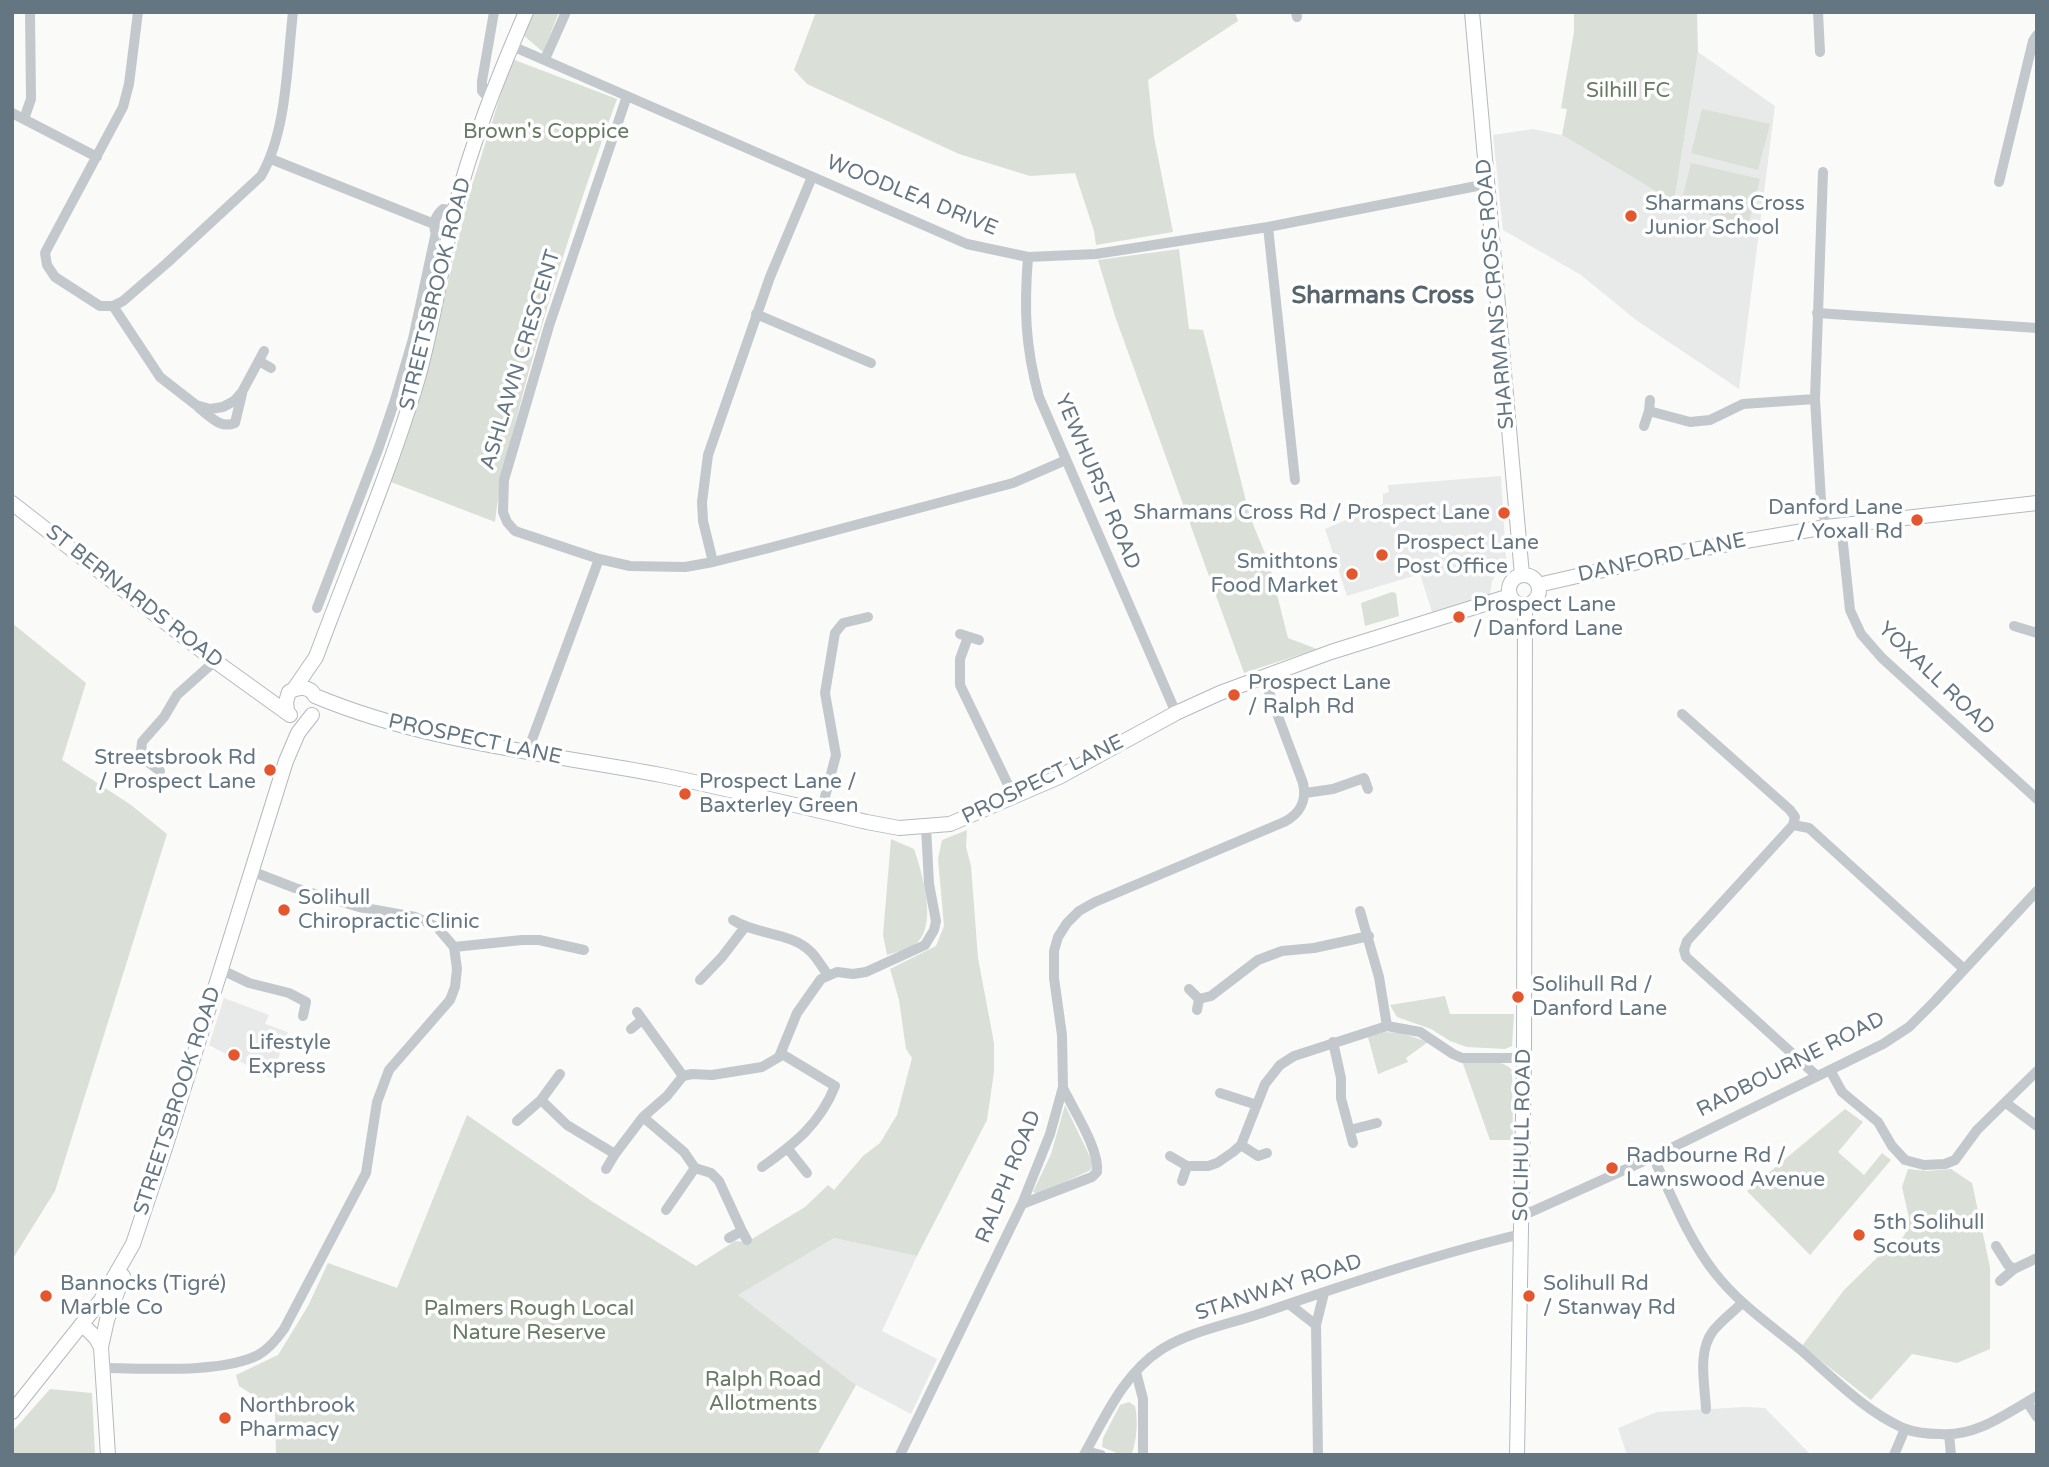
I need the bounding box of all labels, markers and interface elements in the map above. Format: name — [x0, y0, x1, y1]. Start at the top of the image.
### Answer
park label: Silhill FC — [1586, 78, 1670, 104]
park label: Brown's Coppice — [463, 119, 629, 145]
street label: WOODLEA DRIVE — [823, 150, 1001, 242]
street label: SHARMANS CROSS ROAD — [1472, 158, 1520, 430]
street label: STREETSBROOK ROAD — [395, 175, 477, 413]
place label: Sharmans Cross Junior School — [1645, 191, 1805, 241]
marker: Sharmans Cross Junior School — [1623, 208, 1639, 224]
street label: ASHLAWN CRESCENT — [475, 247, 567, 473]
district label: Sharmans Cross — [1292, 283, 1474, 311]
street label: YEWHURST ROAD — [1049, 390, 1145, 574]
place label: Danford Lane / Yoxall Rd — [1768, 495, 1903, 545]
place label: Sharmans Cross Rd / Prospect Lane — [1133, 500, 1490, 526]
marker: Sharmans Cross Rd / Prospect Lane — [1496, 505, 1512, 521]
marker: Danford Lane / Yoxall Rd — [1909, 512, 1925, 528]
street label: ST BERNARDS ROAD — [40, 520, 228, 674]
street label: DANFORD LANE — [1576, 528, 1748, 588]
place label: Prospect Lane Post Office — [1396, 530, 1539, 580]
marker: Prospect Lane Post Office — [1374, 547, 1390, 563]
place label: Smithtons Food Market — [1211, 549, 1338, 599]
marker: Smithtons Food Market — [1344, 566, 1360, 582]
place label: Prospect Lane / Danford Lane — [1473, 592, 1623, 642]
marker: Prospect Lane / Danford Lane — [1451, 609, 1467, 625]
street label: YOXALL ROAD — [1872, 617, 2000, 741]
place label: Prospect Lane / Ralph Rd — [1248, 670, 1391, 720]
marker: Prospect Lane / Ralph Rd — [1226, 687, 1242, 703]
street label: PROSPECT LANE — [386, 709, 564, 771]
street label: PROSPECT LANE — [958, 730, 1128, 830]
place label: Streetsbrook Rd / Prospect Lane — [94, 745, 256, 795]
marker: Streetsbrook Rd / Prospect Lane — [262, 762, 278, 778]
place label: Prospect Lane / Baxterley Green — [699, 769, 858, 819]
marker: Prospect Lane / Baxterley Green — [677, 786, 693, 802]
place label: Solihull Chiropractic Clinic — [298, 885, 480, 935]
marker: Solihull Chiropractic Clinic — [276, 902, 292, 918]
place label: Solihull Rd / Danford Lane — [1532, 972, 1667, 1022]
street label: STREETSBROOK ROAD — [129, 984, 227, 1218]
marker: Solihull Rd / Danford Lane — [1510, 989, 1526, 1005]
street label: RADBOURNE ROAD — [1693, 1007, 1889, 1123]
place label: Lifestyle Express — [248, 1030, 331, 1080]
marker: Lifestyle Express — [226, 1047, 242, 1063]
street label: SOLIHULL ROAD — [1509, 1048, 1537, 1222]
street label: RALPH ROAD — [971, 1107, 1047, 1247]
place label: Radbourne Rd / Lawnswood Avenue — [1626, 1143, 1825, 1193]
marker: Radbourne Rd / Lawnswood Avenue — [1604, 1160, 1620, 1176]
place label: 5th Solihull Scouts — [1873, 1210, 1985, 1260]
marker: 5th Solihull Scouts — [1851, 1227, 1867, 1243]
street label: STANWAY ROAD — [1192, 1249, 1366, 1327]
place label: Bannocks (Tigré) Marble Co — [60, 1271, 226, 1321]
place label: Solihull Rd / Stanway Rd — [1543, 1271, 1676, 1321]
marker: Bannocks (Tigré) Marble Co — [38, 1288, 54, 1304]
marker: Solihull Rd / Stanway Rd — [1521, 1288, 1537, 1304]
park label: Palmers Rough Local Nature Reserve — [424, 1296, 634, 1346]
park label: Ralph Road Allotments — [705, 1367, 821, 1417]
place label: Northbrook Pharmacy — [239, 1393, 355, 1443]
marker: Northbrook Pharmacy — [217, 1410, 233, 1426]

